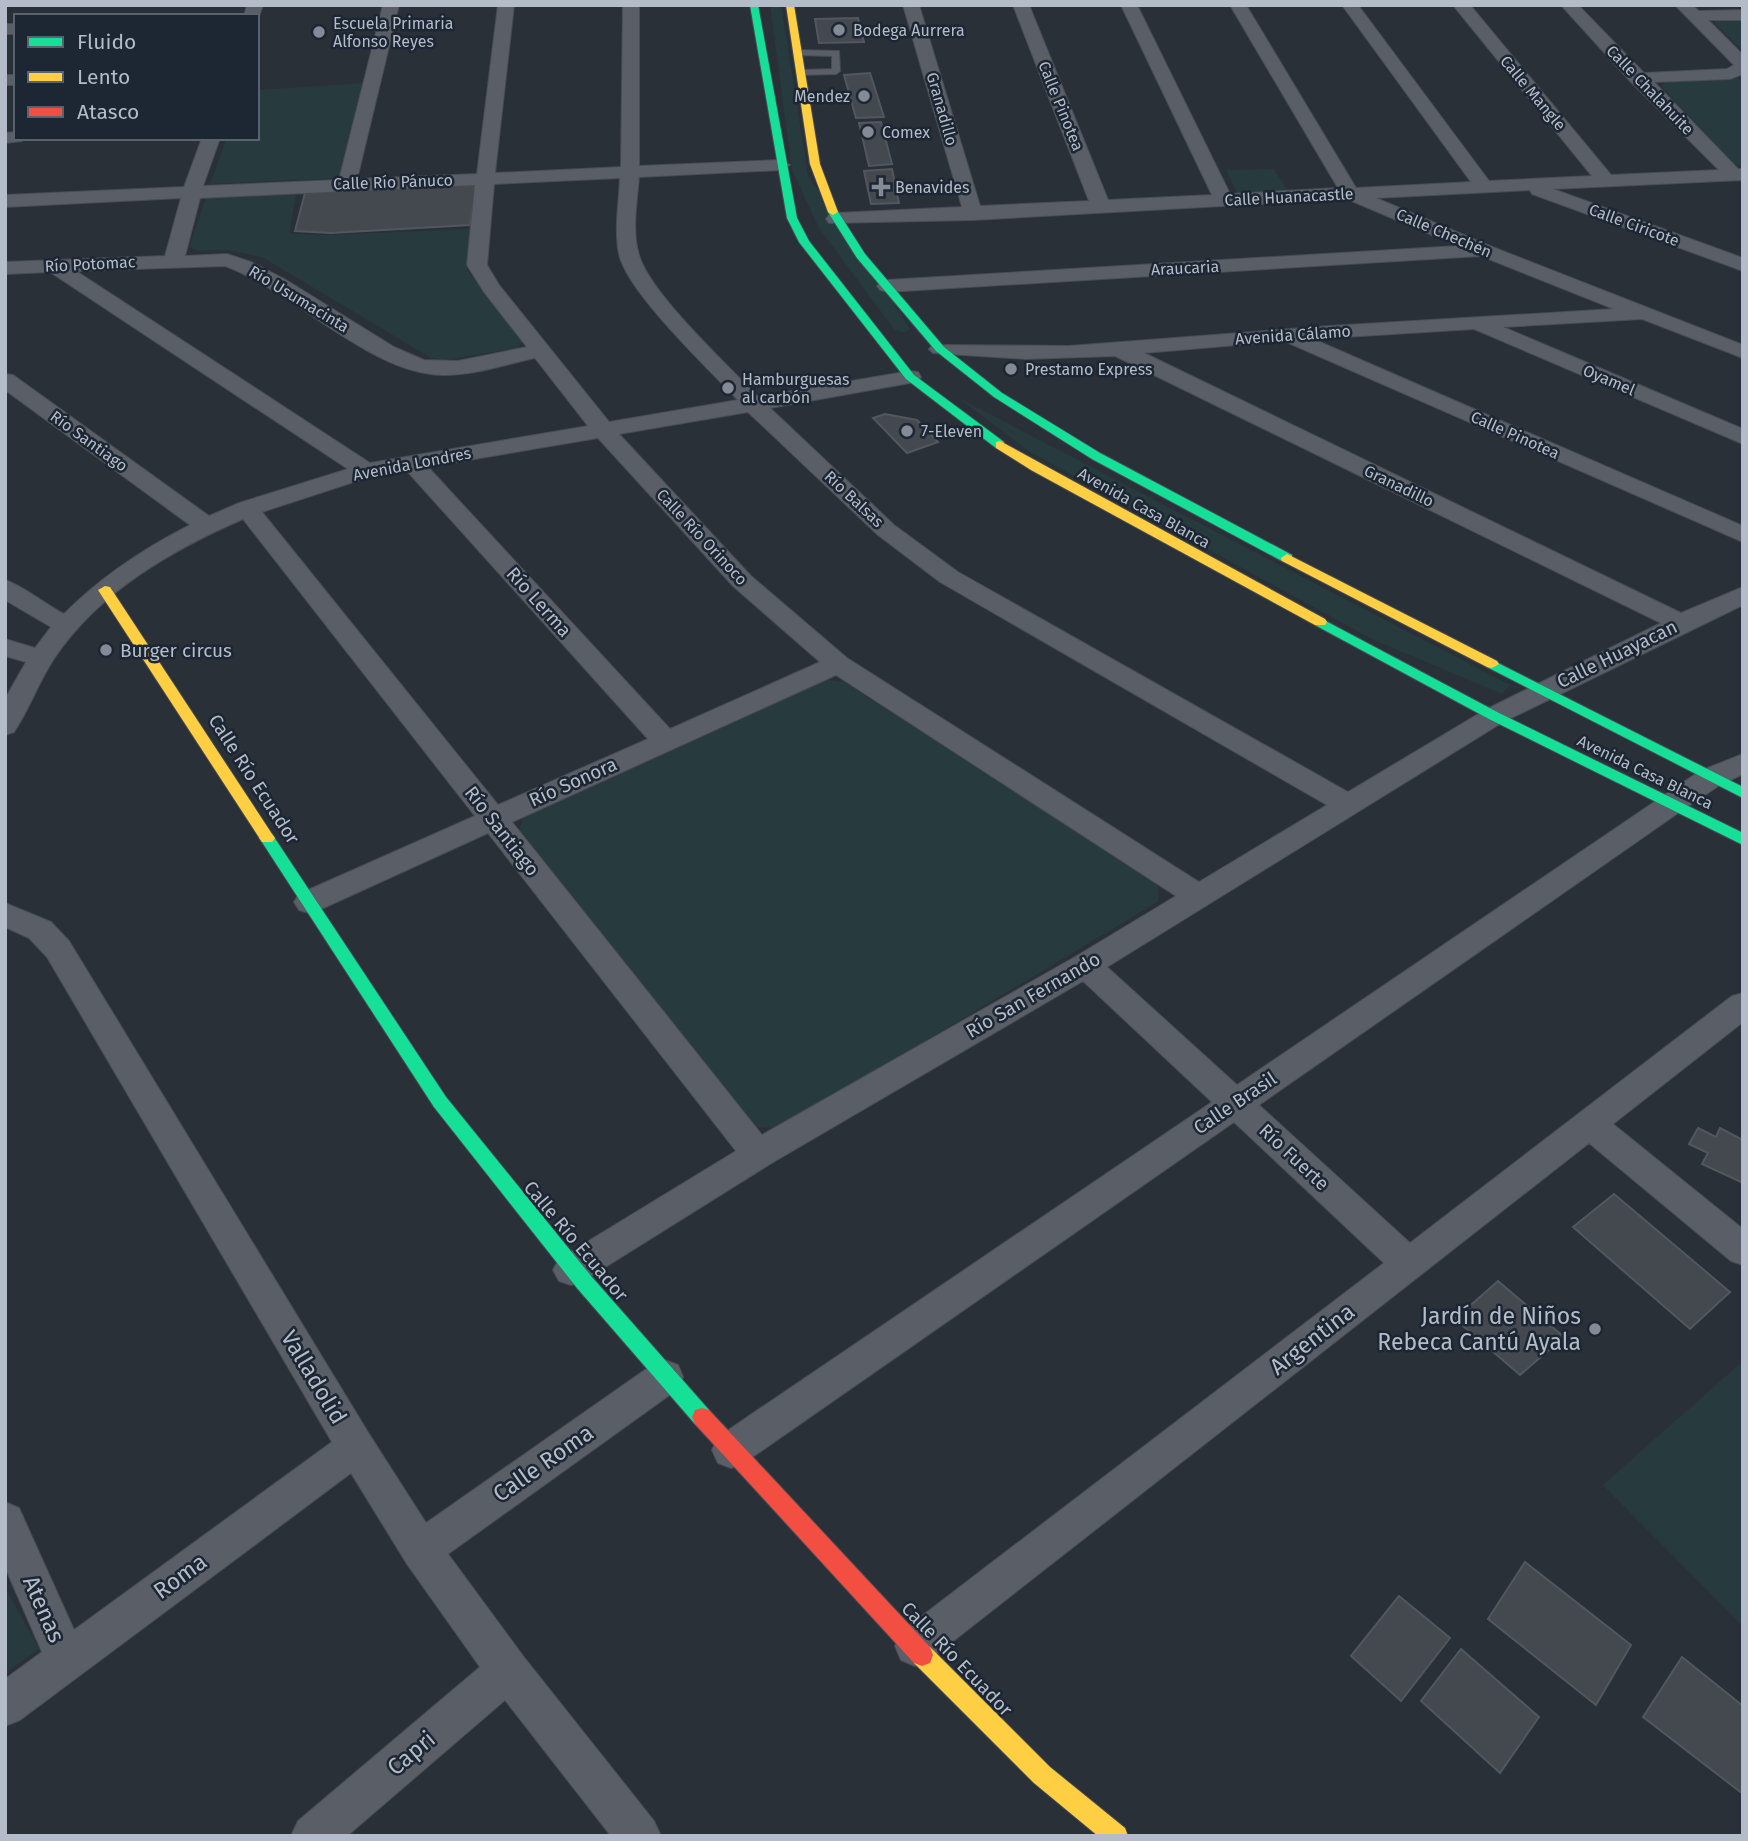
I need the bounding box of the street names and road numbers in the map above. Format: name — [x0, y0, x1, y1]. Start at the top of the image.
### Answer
street label: Calle Chalahuite — [1602, 41, 1698, 139]
street label: Calle Mangle — [1496, 52, 1570, 134]
street label: Calle Pinotea — [1034, 58, 1088, 154]
street label: Granadillo — [923, 70, 961, 148]
street label: Calle Río Pánuco — [333, 170, 453, 194]
street label: Calle Huanacastle — [1224, 184, 1354, 210]
street label: Calle Ciricote — [1586, 200, 1682, 250]
street label: Calle Chechén — [1394, 204, 1494, 262]
street label: Río Potomac — [44, 252, 136, 276]
street label: Araucaria — [1150, 257, 1220, 279]
street label: Río Usumacinta — [246, 262, 352, 336]
street label: Avenida Cálamo — [1235, 321, 1351, 349]
street label: Oyamel — [1580, 361, 1638, 400]
street label: Río Santiago — [47, 407, 131, 475]
street label: Calle Pinotea — [1468, 407, 1562, 463]
street label: Avenida Londres — [351, 443, 473, 485]
street label: Granadillo — [1361, 461, 1437, 511]
street label: Avenida Casa Blanca — [1075, 464, 1213, 552]
street label: Río Balsas — [820, 467, 888, 531]
street label: Calle Río Orinoco — [653, 485, 751, 589]
street label: Río Lerma — [502, 562, 576, 642]
street label: Calle Huayacan — [1553, 615, 1681, 693]
street label: Calle Río Ecuador — [204, 710, 305, 849]
street label: Avenida Casa Blanca — [1574, 731, 1716, 813]
street label: Río Sonora — [526, 752, 620, 812]
street label: Río Santiago — [460, 781, 544, 881]
street label: Río San Fernando — [962, 947, 1104, 1043]
street label: Calle Brasil — [1189, 1067, 1281, 1139]
street label: Río Fuerte — [1254, 1119, 1334, 1195]
street label: Calle Río Ecuador — [519, 1176, 633, 1306]
street label: Argentina — [1264, 1297, 1360, 1381]
street label: Valladolid — [275, 1325, 353, 1429]
street label: Calle Roma — [487, 1418, 599, 1508]
street label: Roma — [148, 1547, 212, 1605]
street label: Atenas — [17, 1571, 71, 1647]
street label: Calle Río Ecuador — [897, 1597, 1018, 1721]
street label: Capri — [381, 1725, 441, 1781]

